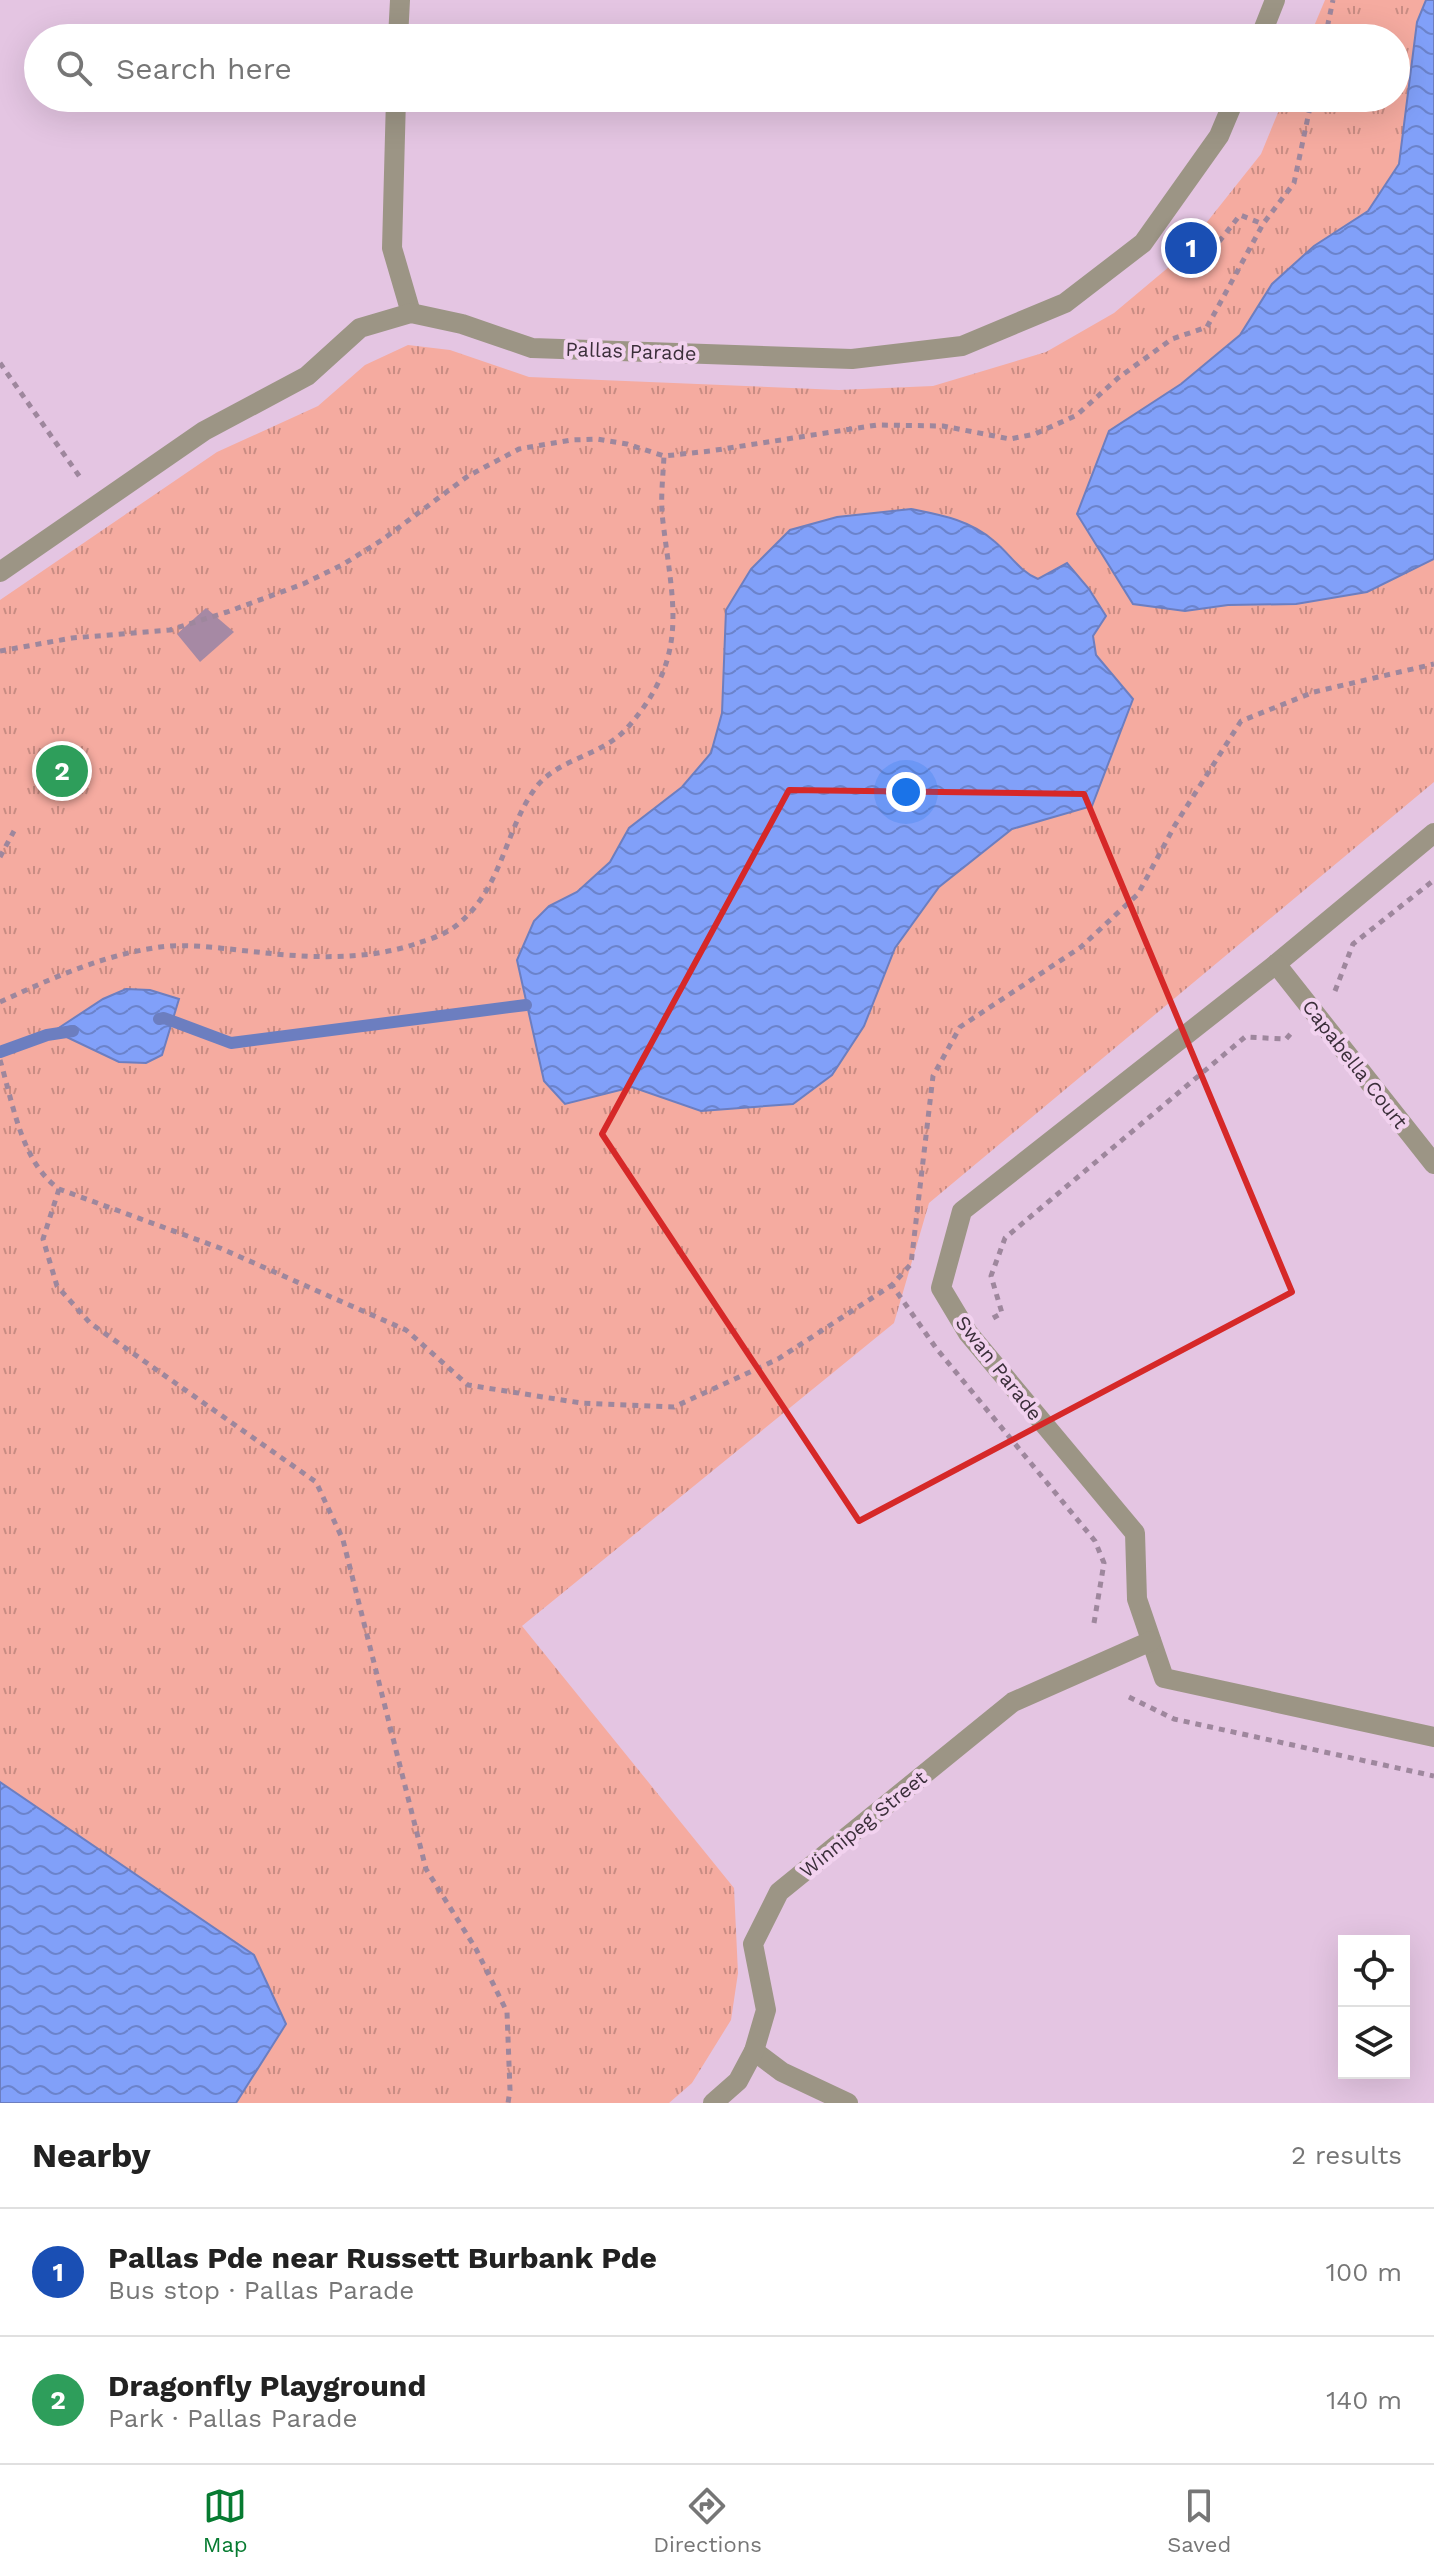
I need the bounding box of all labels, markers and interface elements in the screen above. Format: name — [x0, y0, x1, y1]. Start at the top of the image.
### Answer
search box — [24, 24, 1410, 112]
icon: search — [52, 46, 96, 90]
text: Search here — [116, 51, 292, 86]
pin: 1 — [1165, 218, 1217, 278]
street label: Pallas Parade — [565, 337, 697, 365]
pin: 2 — [36, 741, 88, 801]
your location — [886, 772, 926, 812]
street label: Capabella Court — [1297, 995, 1413, 1134]
street label: Swan Parade — [951, 1311, 1047, 1425]
street label: Winnipeg Street — [795, 1765, 932, 1883]
map controls — [1338, 1935, 1410, 2079]
button: locate — [1338, 1935, 1410, 2007]
button: layers — [1338, 2007, 1410, 2079]
text: Nearby — [32, 2135, 151, 2175]
text: 2 results — [1291, 2140, 1402, 2170]
text: Pallas Pde near Russett Burbank Pde — [108, 2240, 657, 2275]
text: 1 — [52, 2257, 64, 2287]
text: 100 m — [1326, 2257, 1402, 2287]
text: Bus stop · Pallas Parade — [108, 2275, 414, 2305]
text: Dragonfly Playground — [108, 2368, 426, 2403]
text: 2 — [50, 2385, 66, 2415]
text: 140 m — [1326, 2385, 1402, 2415]
text: Park · Pallas Parade — [108, 2403, 358, 2433]
tab: Map — [203, 2484, 248, 2557]
tab: Directions — [653, 2484, 762, 2557]
tab: Saved — [1167, 2484, 1231, 2557]

